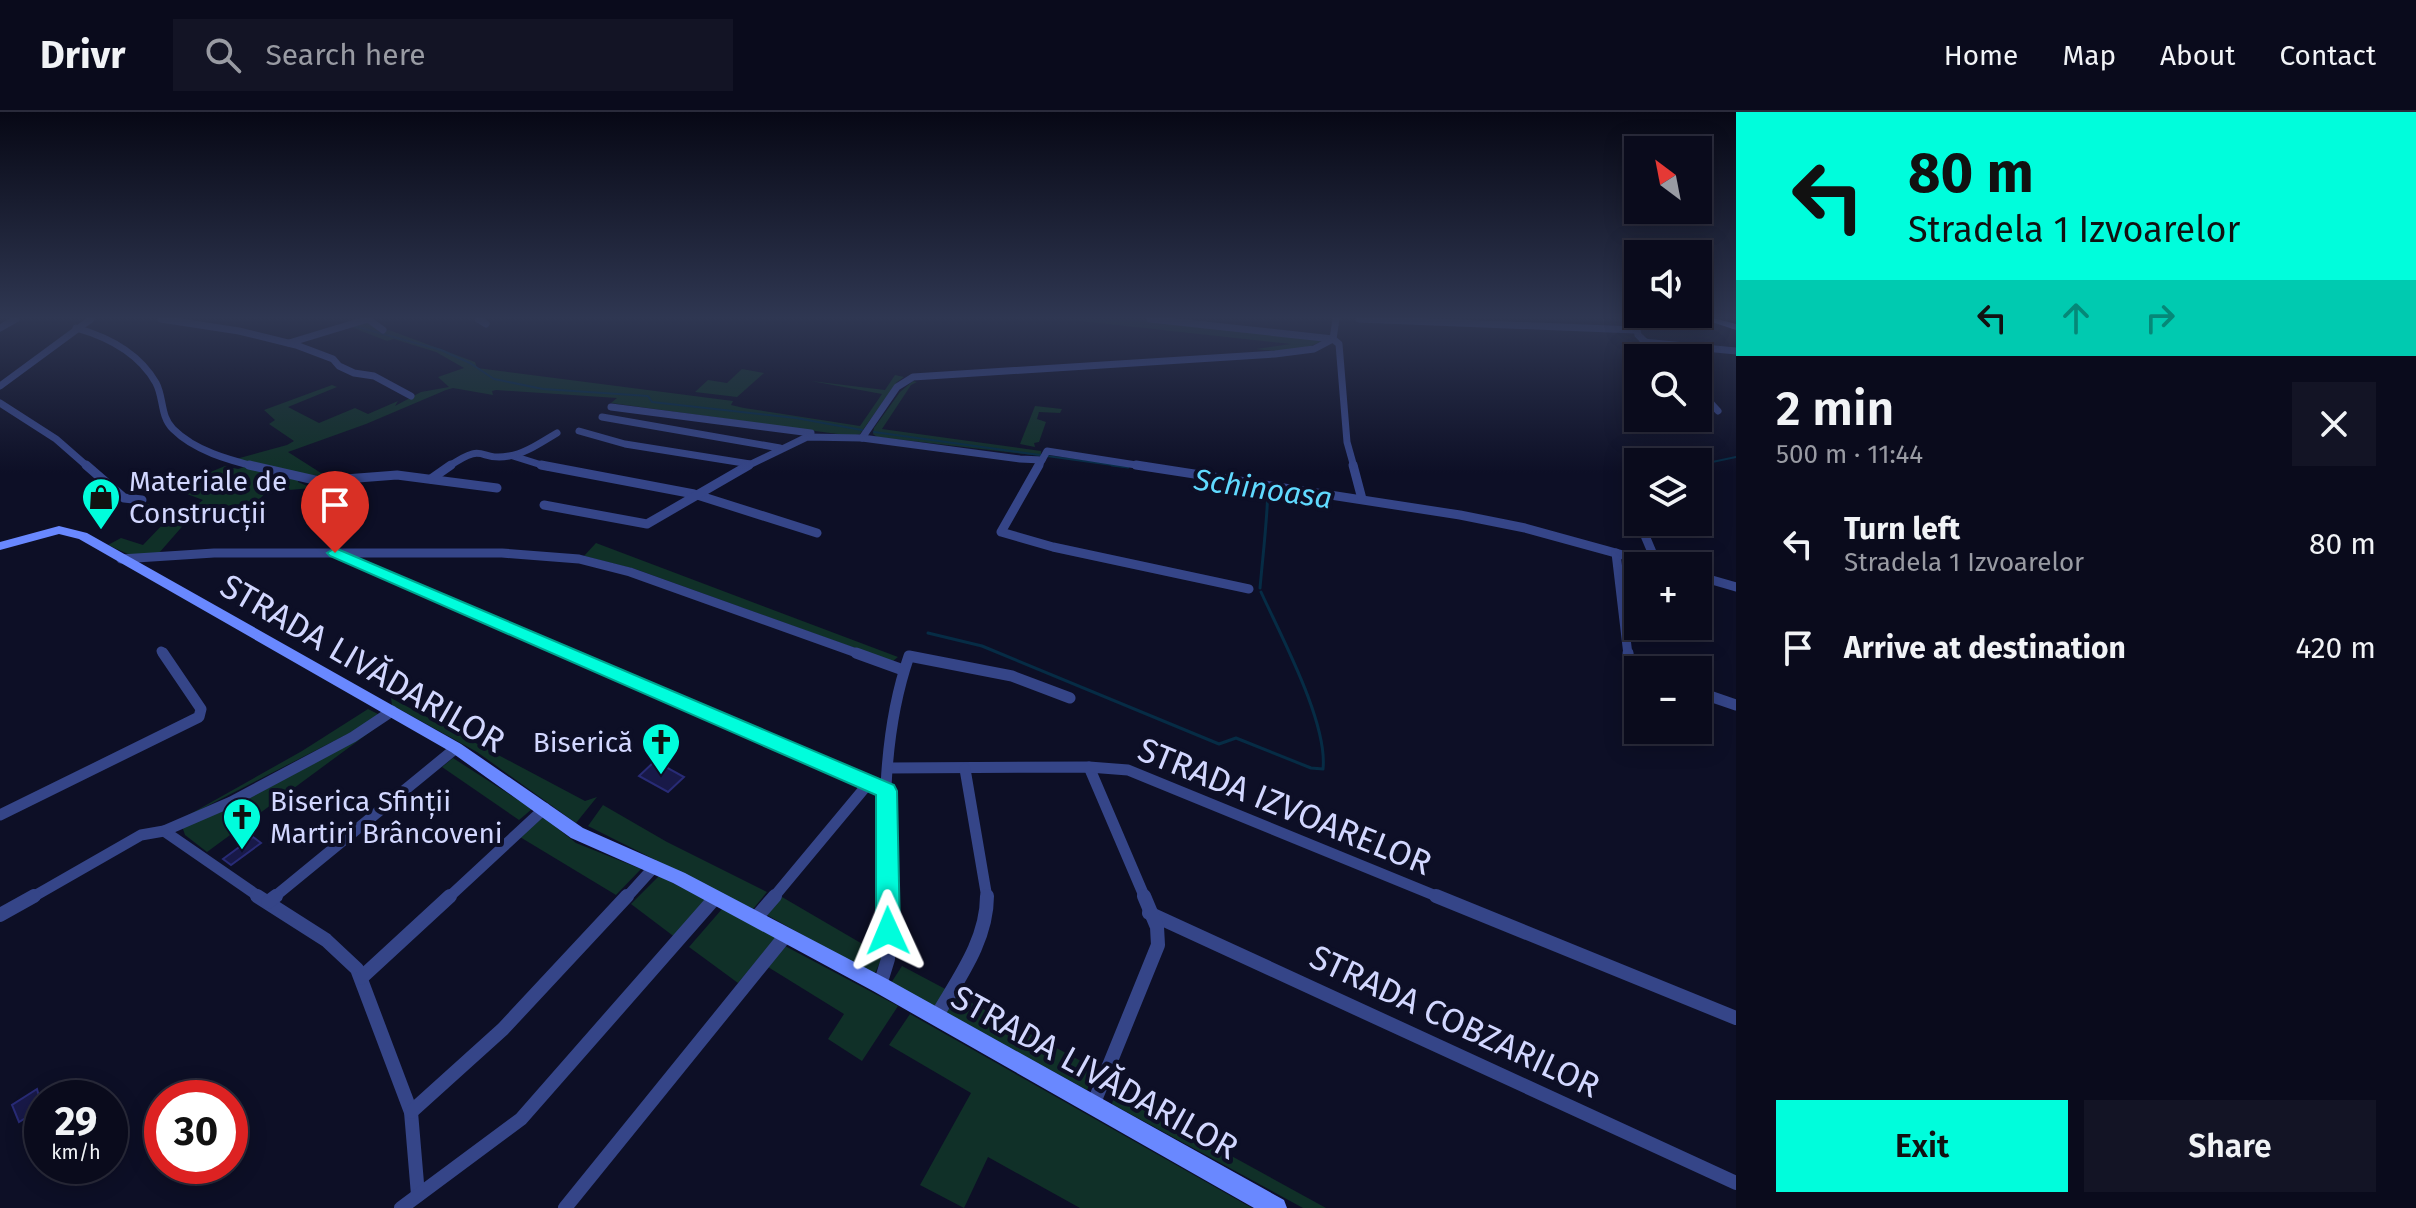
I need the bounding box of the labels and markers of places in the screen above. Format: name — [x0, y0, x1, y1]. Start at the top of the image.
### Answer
place label: Materiale de Construcții — [129, 465, 287, 531]
pin — [301, 471, 369, 553]
shop icon: Materiale de Construcții — [80, 476, 122, 531]
church icon: Biserică — [640, 721, 682, 776]
place label: Biserică — [533, 726, 633, 759]
place label: Biserica Sfinții Martiri Brâncoveni — [270, 785, 503, 850]
church icon: Biserica Sfinții Martiri Brâncoveni — [221, 796, 263, 851]

